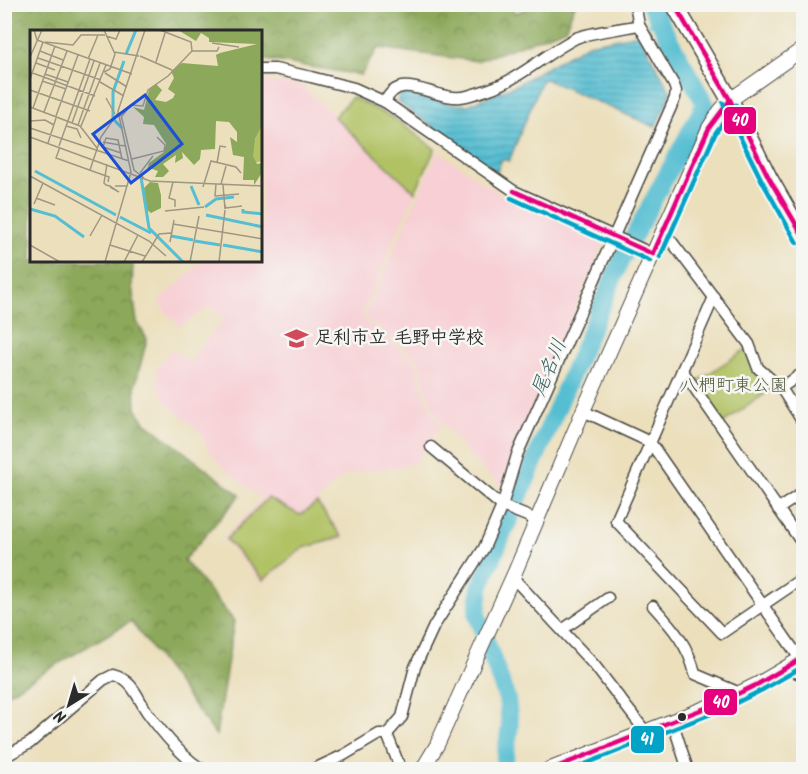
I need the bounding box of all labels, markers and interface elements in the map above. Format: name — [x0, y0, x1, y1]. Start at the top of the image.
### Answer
inset map — [30, 30, 262, 262]
line badge: 40 — [723, 106, 757, 135]
text: 40 — [732, 109, 749, 134]
place label: 足利市立 毛野中学校 — [315, 324, 484, 353]
school or university icon: 足利市立 毛野中学校 — [284, 325, 310, 351]
water label: 尾名川 — [524, 334, 576, 402]
park label: 八椚町東公園 — [680, 372, 788, 401]
north arrow — [39, 675, 99, 735]
line badge: 40 — [703, 688, 738, 716]
text: 40 — [713, 691, 730, 716]
text: N — [49, 703, 72, 729]
unlabelled marker — [676, 711, 688, 723]
line badge: 41 — [630, 725, 665, 754]
text: 41 — [640, 728, 654, 753]

